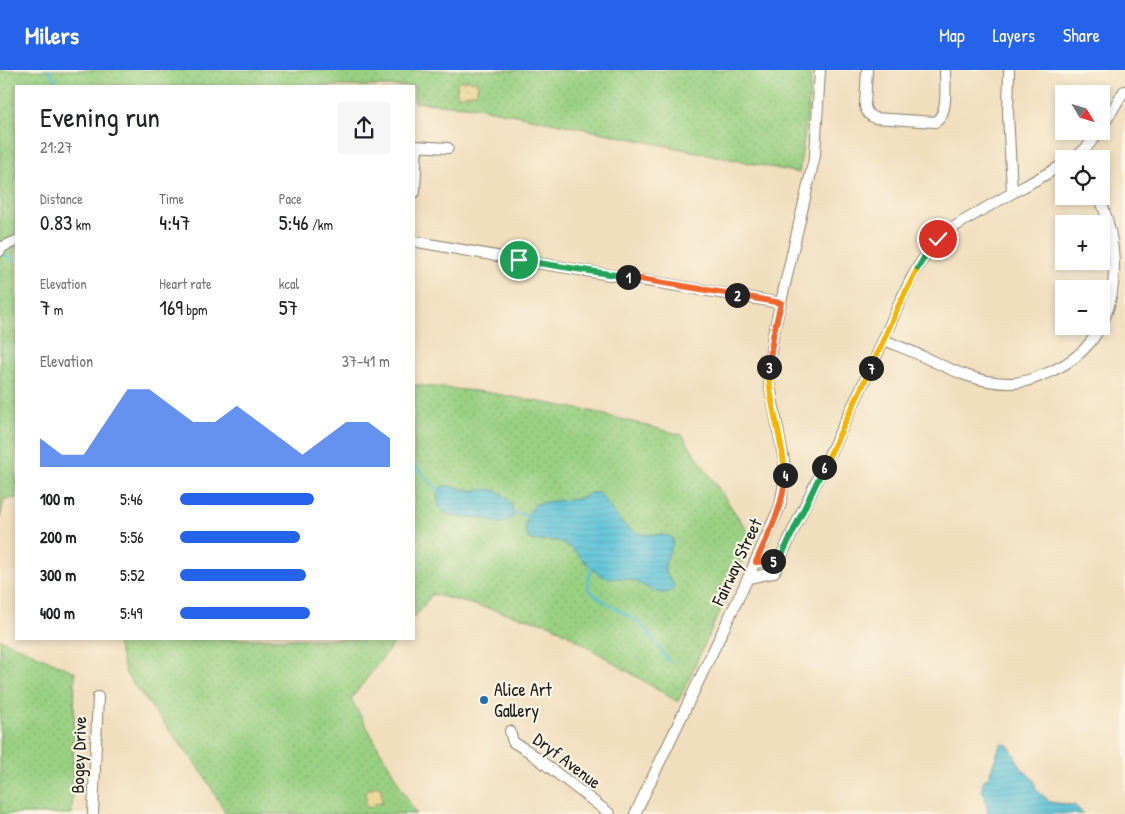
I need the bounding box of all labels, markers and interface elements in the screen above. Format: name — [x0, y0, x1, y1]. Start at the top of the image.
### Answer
text: Milers — [25, 19, 79, 51]
text: Map — [939, 23, 965, 48]
text: Layers — [993, 23, 1035, 48]
text: Share — [1063, 23, 1100, 48]
north arrow — [1055, 85, 1110, 140]
map controls — [1055, 85, 1110, 335]
text: Evening run — [40, 98, 160, 136]
button: share — [338, 102, 390, 154]
text: 21:27 — [40, 136, 72, 158]
button: locate — [1055, 150, 1110, 205]
text: Distance — [40, 189, 83, 208]
text: Time — [159, 189, 184, 208]
text: Pace — [279, 189, 302, 208]
text: 0.83 — [40, 208, 72, 237]
text: 4:47 — [159, 208, 190, 237]
text: 5:46 — [279, 208, 309, 237]
text: km — [72, 215, 91, 234]
text: /km — [309, 215, 333, 234]
button: + — [1055, 215, 1110, 270]
pin — [917, 218, 959, 260]
icon: check — [924, 225, 952, 253]
pin — [498, 239, 540, 281]
icon: arrive — [505, 246, 533, 274]
pin: 1 — [616, 264, 640, 290]
text: 1 — [626, 268, 631, 287]
text: Elevation — [40, 274, 87, 293]
text: Heart rate — [159, 274, 212, 293]
text: kcal — [279, 274, 299, 293]
button: − — [1055, 280, 1110, 335]
pin: 2 — [724, 282, 750, 308]
text: 2 — [734, 286, 741, 305]
text: 7 — [40, 293, 50, 322]
text: 169 — [159, 293, 183, 322]
text: 57 — [279, 293, 298, 322]
text: m — [50, 300, 63, 319]
text: bpm — [183, 300, 208, 319]
text: Elevation — [40, 350, 93, 372]
text: 37–41 m — [342, 350, 390, 372]
pin: 3 — [756, 354, 782, 380]
pin: 7 — [858, 356, 884, 380]
text: 3 — [766, 358, 773, 377]
text: 7 — [868, 359, 875, 378]
pin: 6 — [812, 454, 836, 480]
text: 6 — [822, 458, 827, 477]
pin: 4 — [772, 462, 798, 488]
text: 4 — [783, 466, 788, 485]
text: 100 m — [40, 488, 75, 510]
text: 5:46 — [120, 488, 143, 510]
street label: Fairway Street — [705, 513, 768, 610]
text: 200 m — [40, 526, 76, 548]
text: 5:56 — [120, 526, 144, 548]
pin: 5 — [760, 548, 786, 574]
text: 5 — [771, 552, 776, 571]
text: 300 m — [40, 564, 76, 586]
text: 5:52 — [120, 564, 145, 586]
text: 400 m — [40, 602, 75, 624]
text: 5:49 — [120, 602, 142, 624]
place label: Alice Art Gallery — [494, 677, 553, 723]
marker: Alice Art Gallery — [478, 694, 490, 706]
street label: Bogey Drive — [65, 716, 92, 794]
street label: Dryf Avenue — [528, 727, 607, 794]

